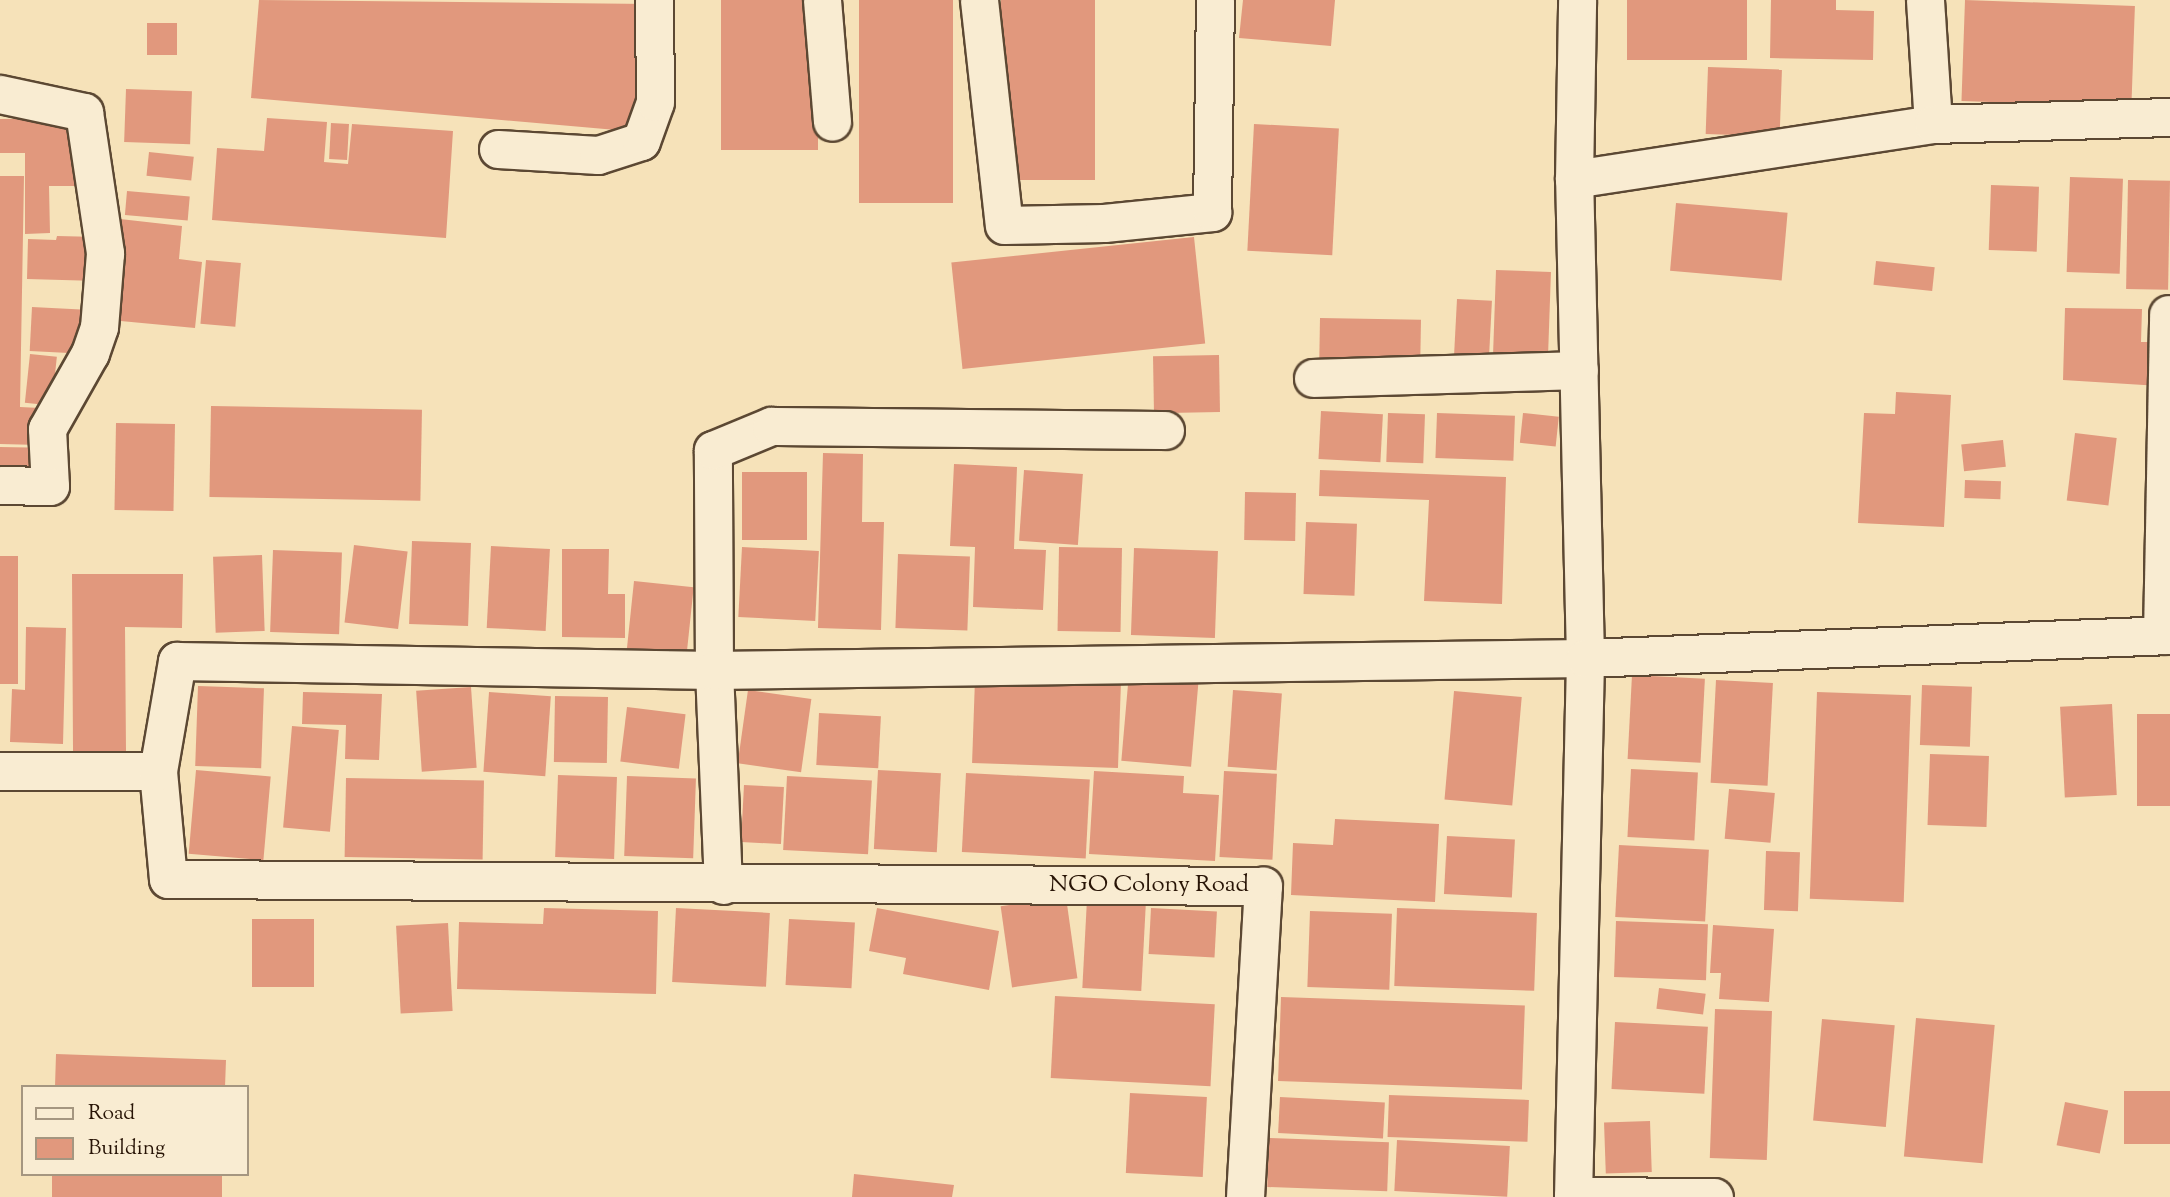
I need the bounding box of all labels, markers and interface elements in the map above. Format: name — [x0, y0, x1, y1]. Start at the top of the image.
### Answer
street label: NGO Colony Road — [1049, 872, 1249, 900]
legend — [21, 1085, 248, 1176]
text: Road — [88, 1099, 135, 1129]
text: Building — [88, 1134, 165, 1164]

